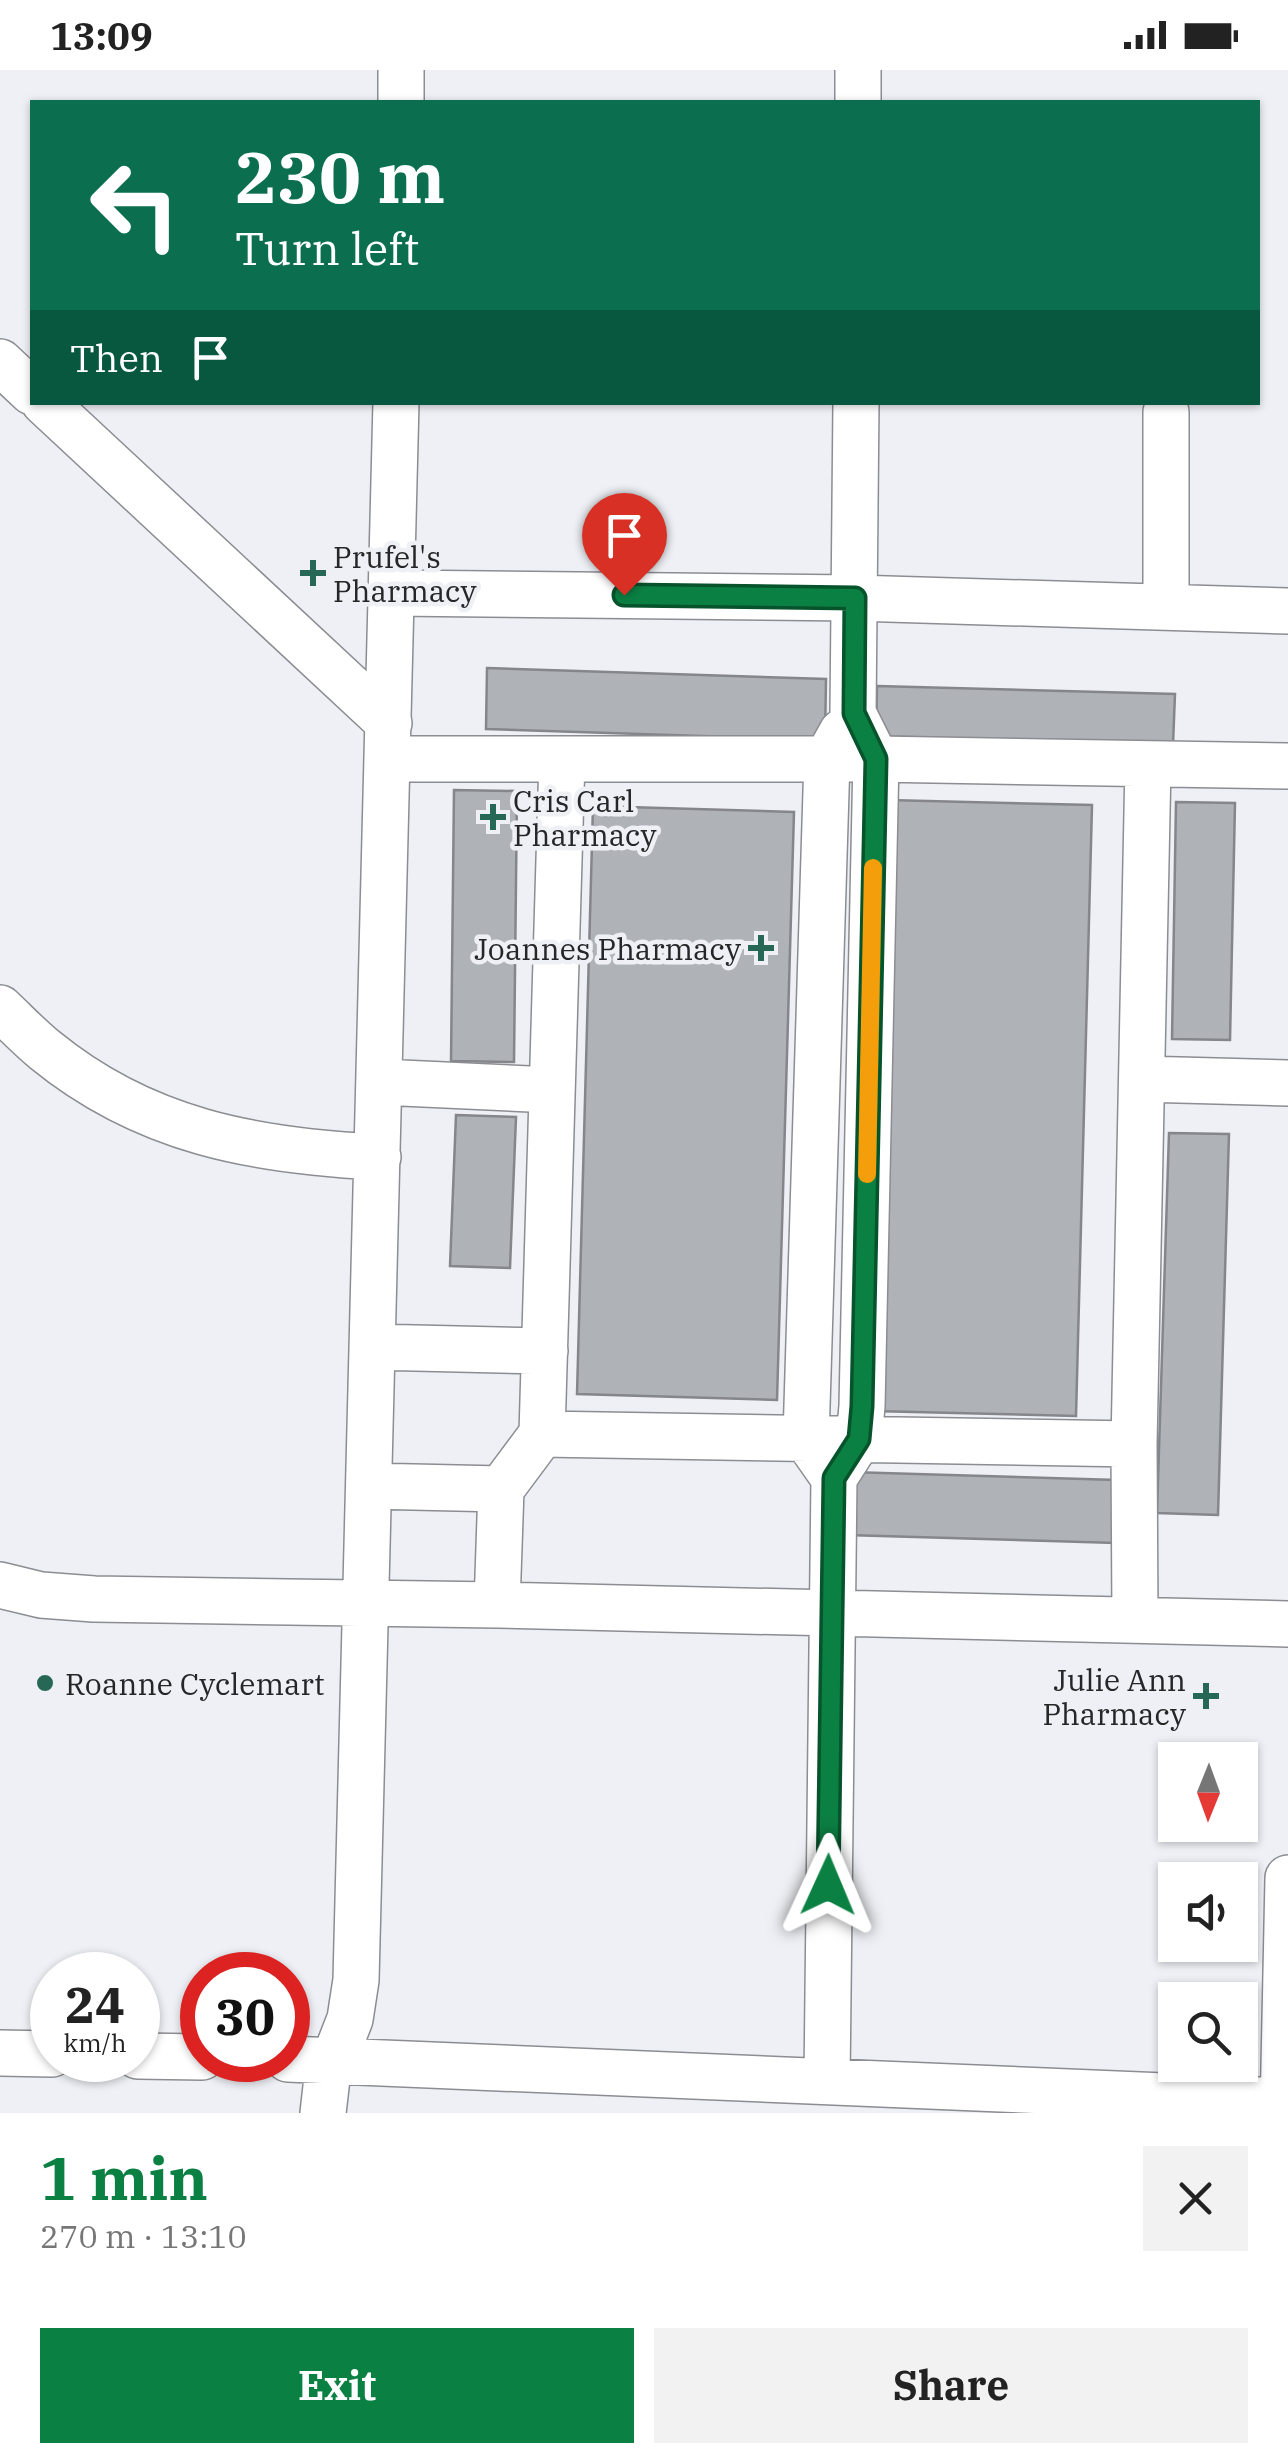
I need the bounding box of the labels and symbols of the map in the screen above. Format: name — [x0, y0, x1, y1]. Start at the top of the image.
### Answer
pin — [582, 493, 667, 596]
place label: Prufel's Pharmacy — [333, 537, 477, 610]
marker: Prufel's Pharmacy — [302, 562, 324, 584]
place label: Cris Carl Pharmacy — [513, 781, 657, 854]
marker: Cris Carl Pharmacy — [482, 806, 504, 828]
place label: Joannes Pharmacy — [474, 929, 741, 968]
marker: Joannes Pharmacy — [750, 937, 772, 959]
place label: Julie Ann Pharmacy — [1042, 1660, 1186, 1733]
place label: Roanne Cyclemart — [65, 1664, 325, 1703]
marker: Roanne Cyclemart — [34, 1672, 56, 1694]
marker: Julie Ann Pharmacy — [1195, 1685, 1217, 1707]
north arrow — [1158, 1742, 1258, 1842]
position arrow — [776, 1833, 880, 1937]
speed limit sign: 30 — [180, 1952, 310, 2082]

